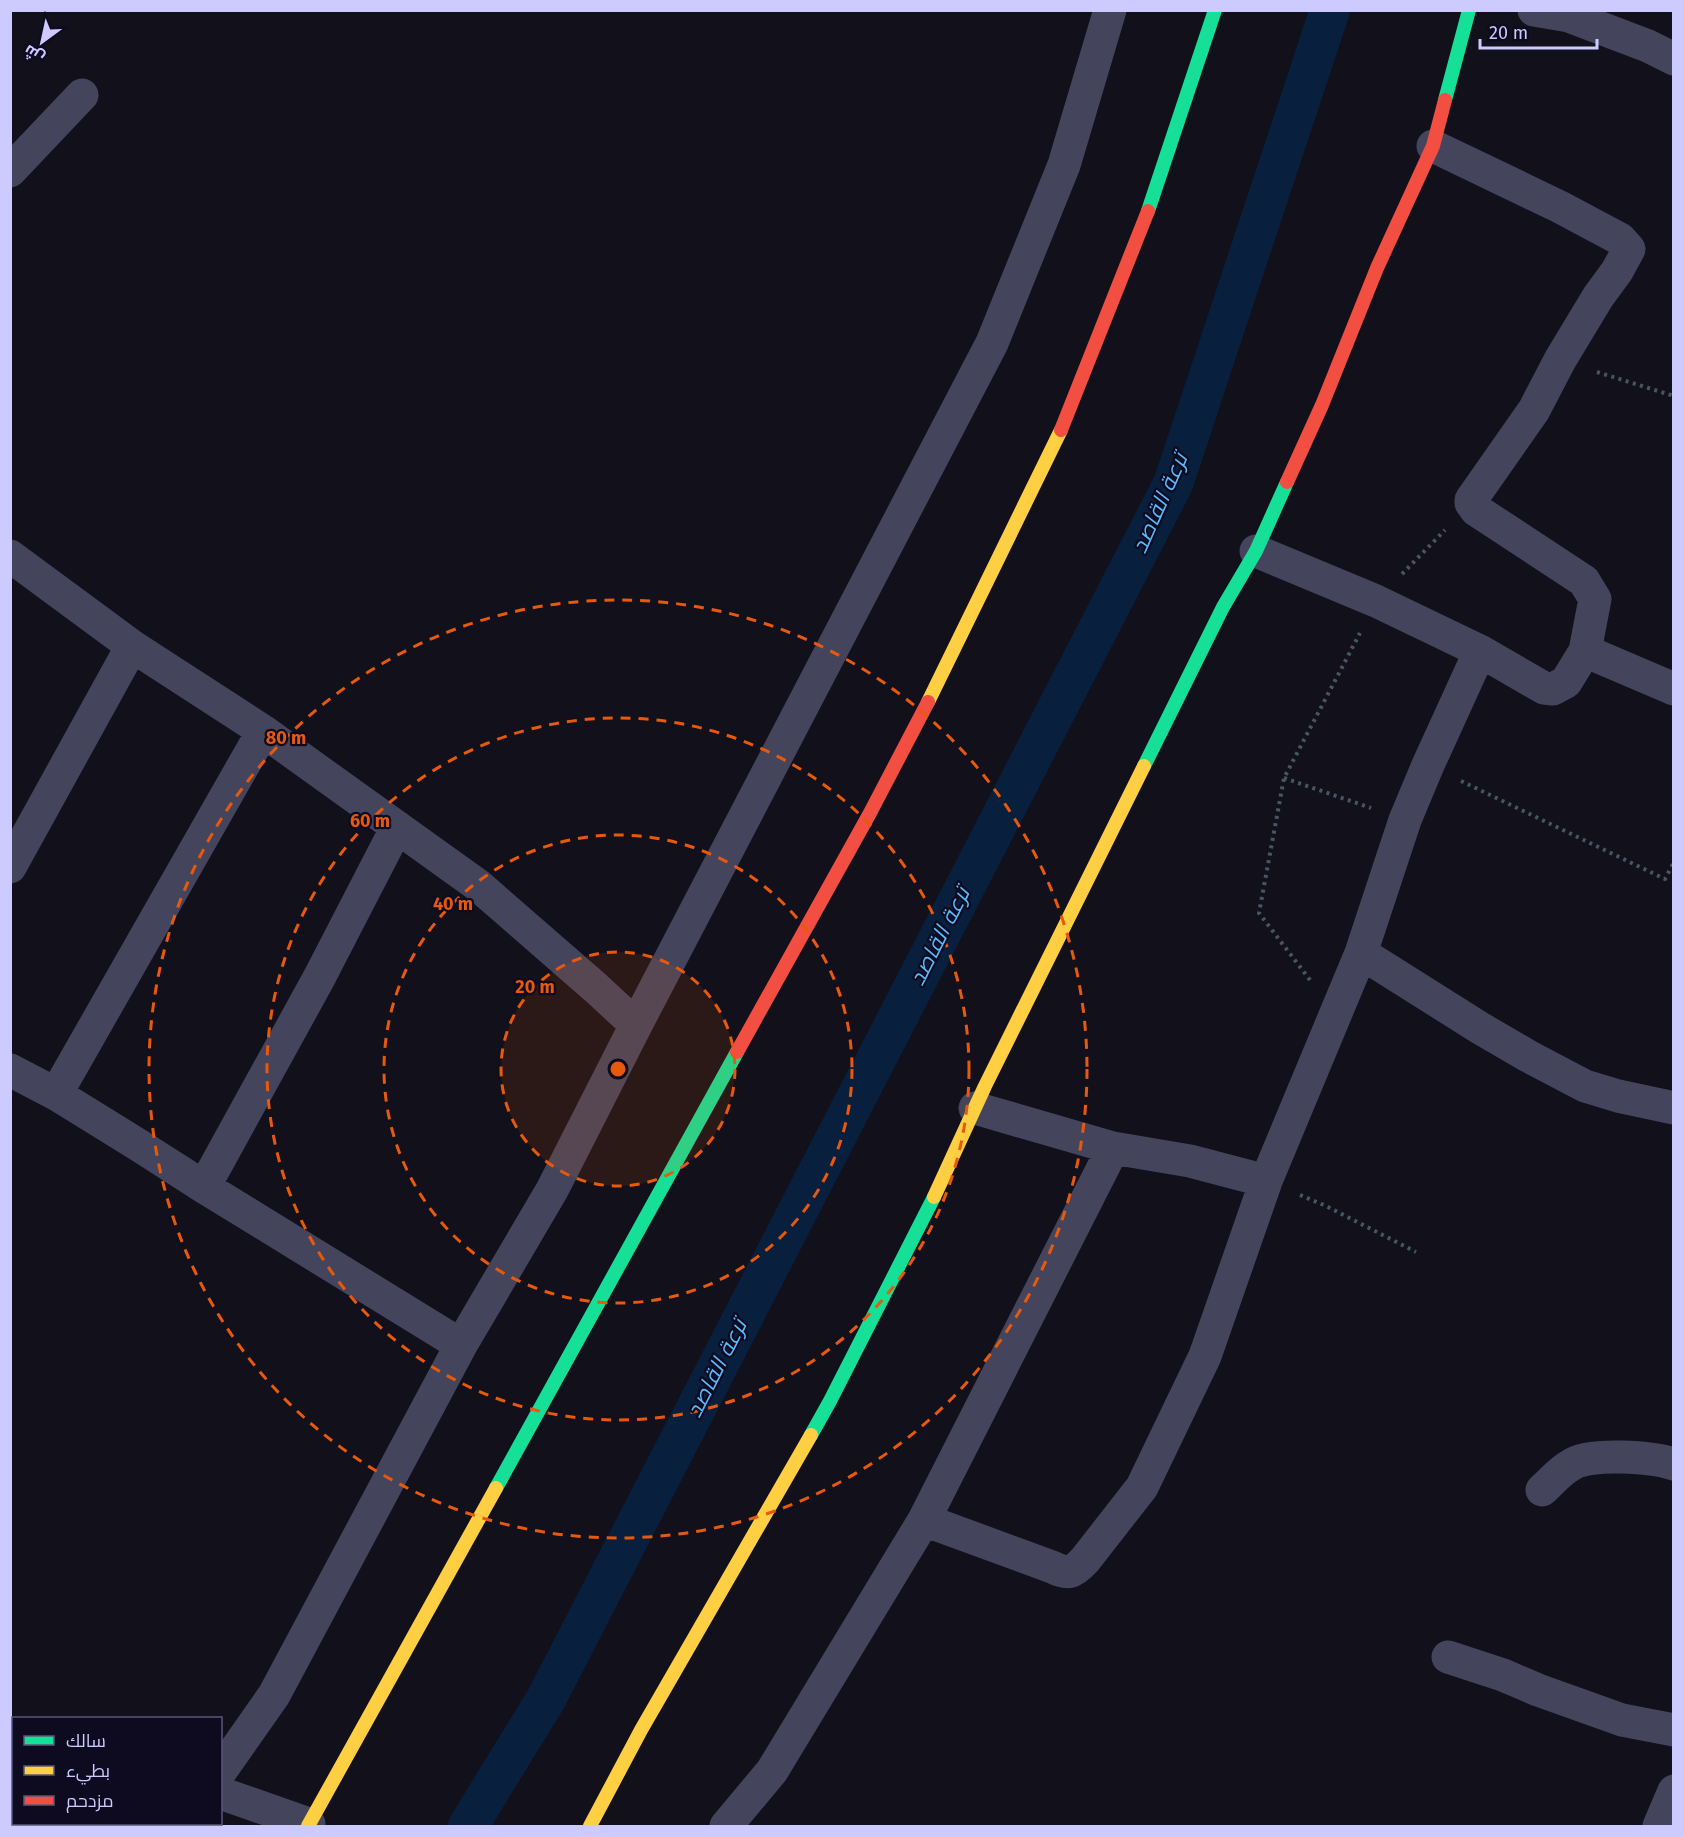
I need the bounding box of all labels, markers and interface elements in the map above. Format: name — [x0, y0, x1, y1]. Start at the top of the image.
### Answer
north arrow — [12, 12, 72, 72]
scale bar — [1480, 12, 1597, 50]
text: 20 m — [1489, 22, 1528, 44]
text: ش — [20, 41, 48, 68]
water label: ترعة القاصد — [1126, 445, 1195, 557]
text: 80 m — [266, 727, 306, 749]
text: 60 m — [350, 810, 390, 832]
water label: ترعة القاصد — [903, 879, 977, 990]
text: 40 m — [433, 893, 473, 915]
text: 20 m — [515, 976, 555, 998]
centre of rings — [608, 1059, 628, 1079]
water label: ترعة القاصد — [680, 1311, 754, 1422]
legend — [12, 1717, 222, 1825]
text: سالك — [66, 1730, 106, 1752]
text: بطيء — [66, 1760, 110, 1785]
text: مزدحم — [66, 1790, 114, 1813]

